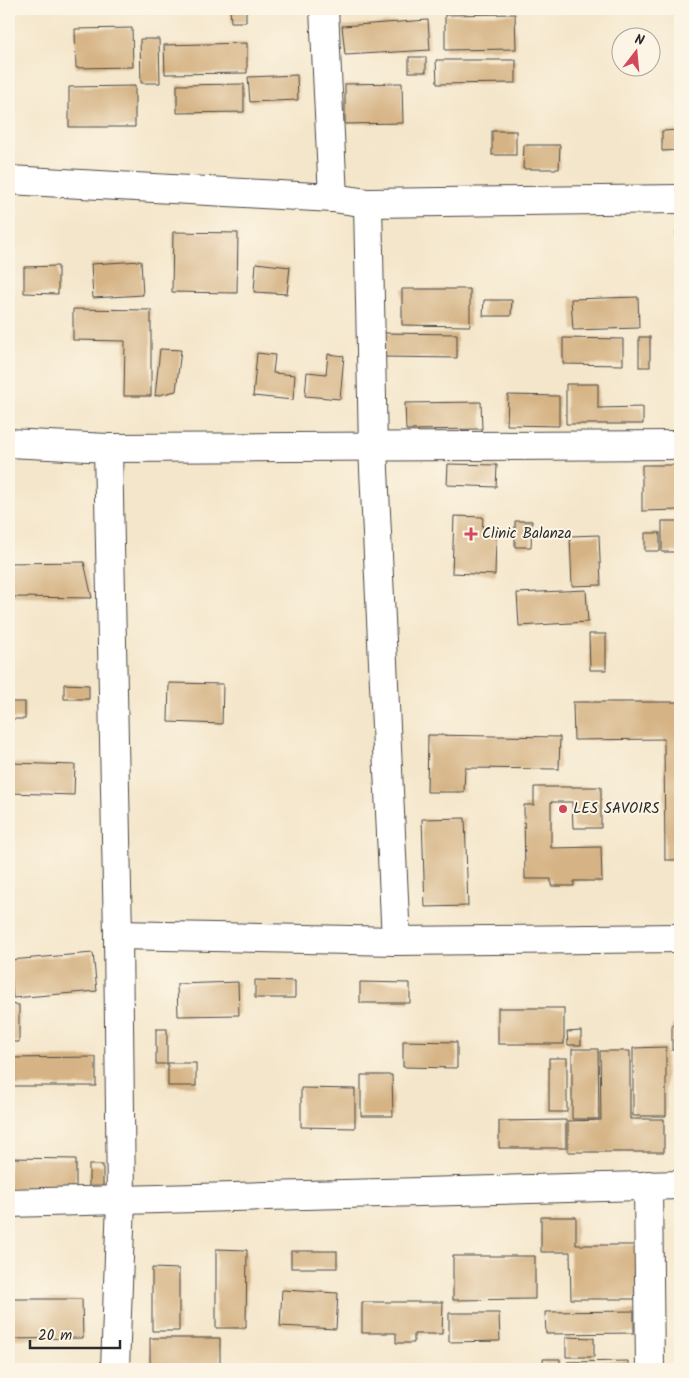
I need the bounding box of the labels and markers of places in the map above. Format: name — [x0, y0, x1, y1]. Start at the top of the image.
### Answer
place label: Clinic Balanza — [482, 522, 571, 546]
marker: Clinic Balanza — [464, 527, 478, 541]
place label: LES SAVOIRS — [573, 797, 660, 821]
marker: LES SAVOIRS — [557, 803, 569, 815]

